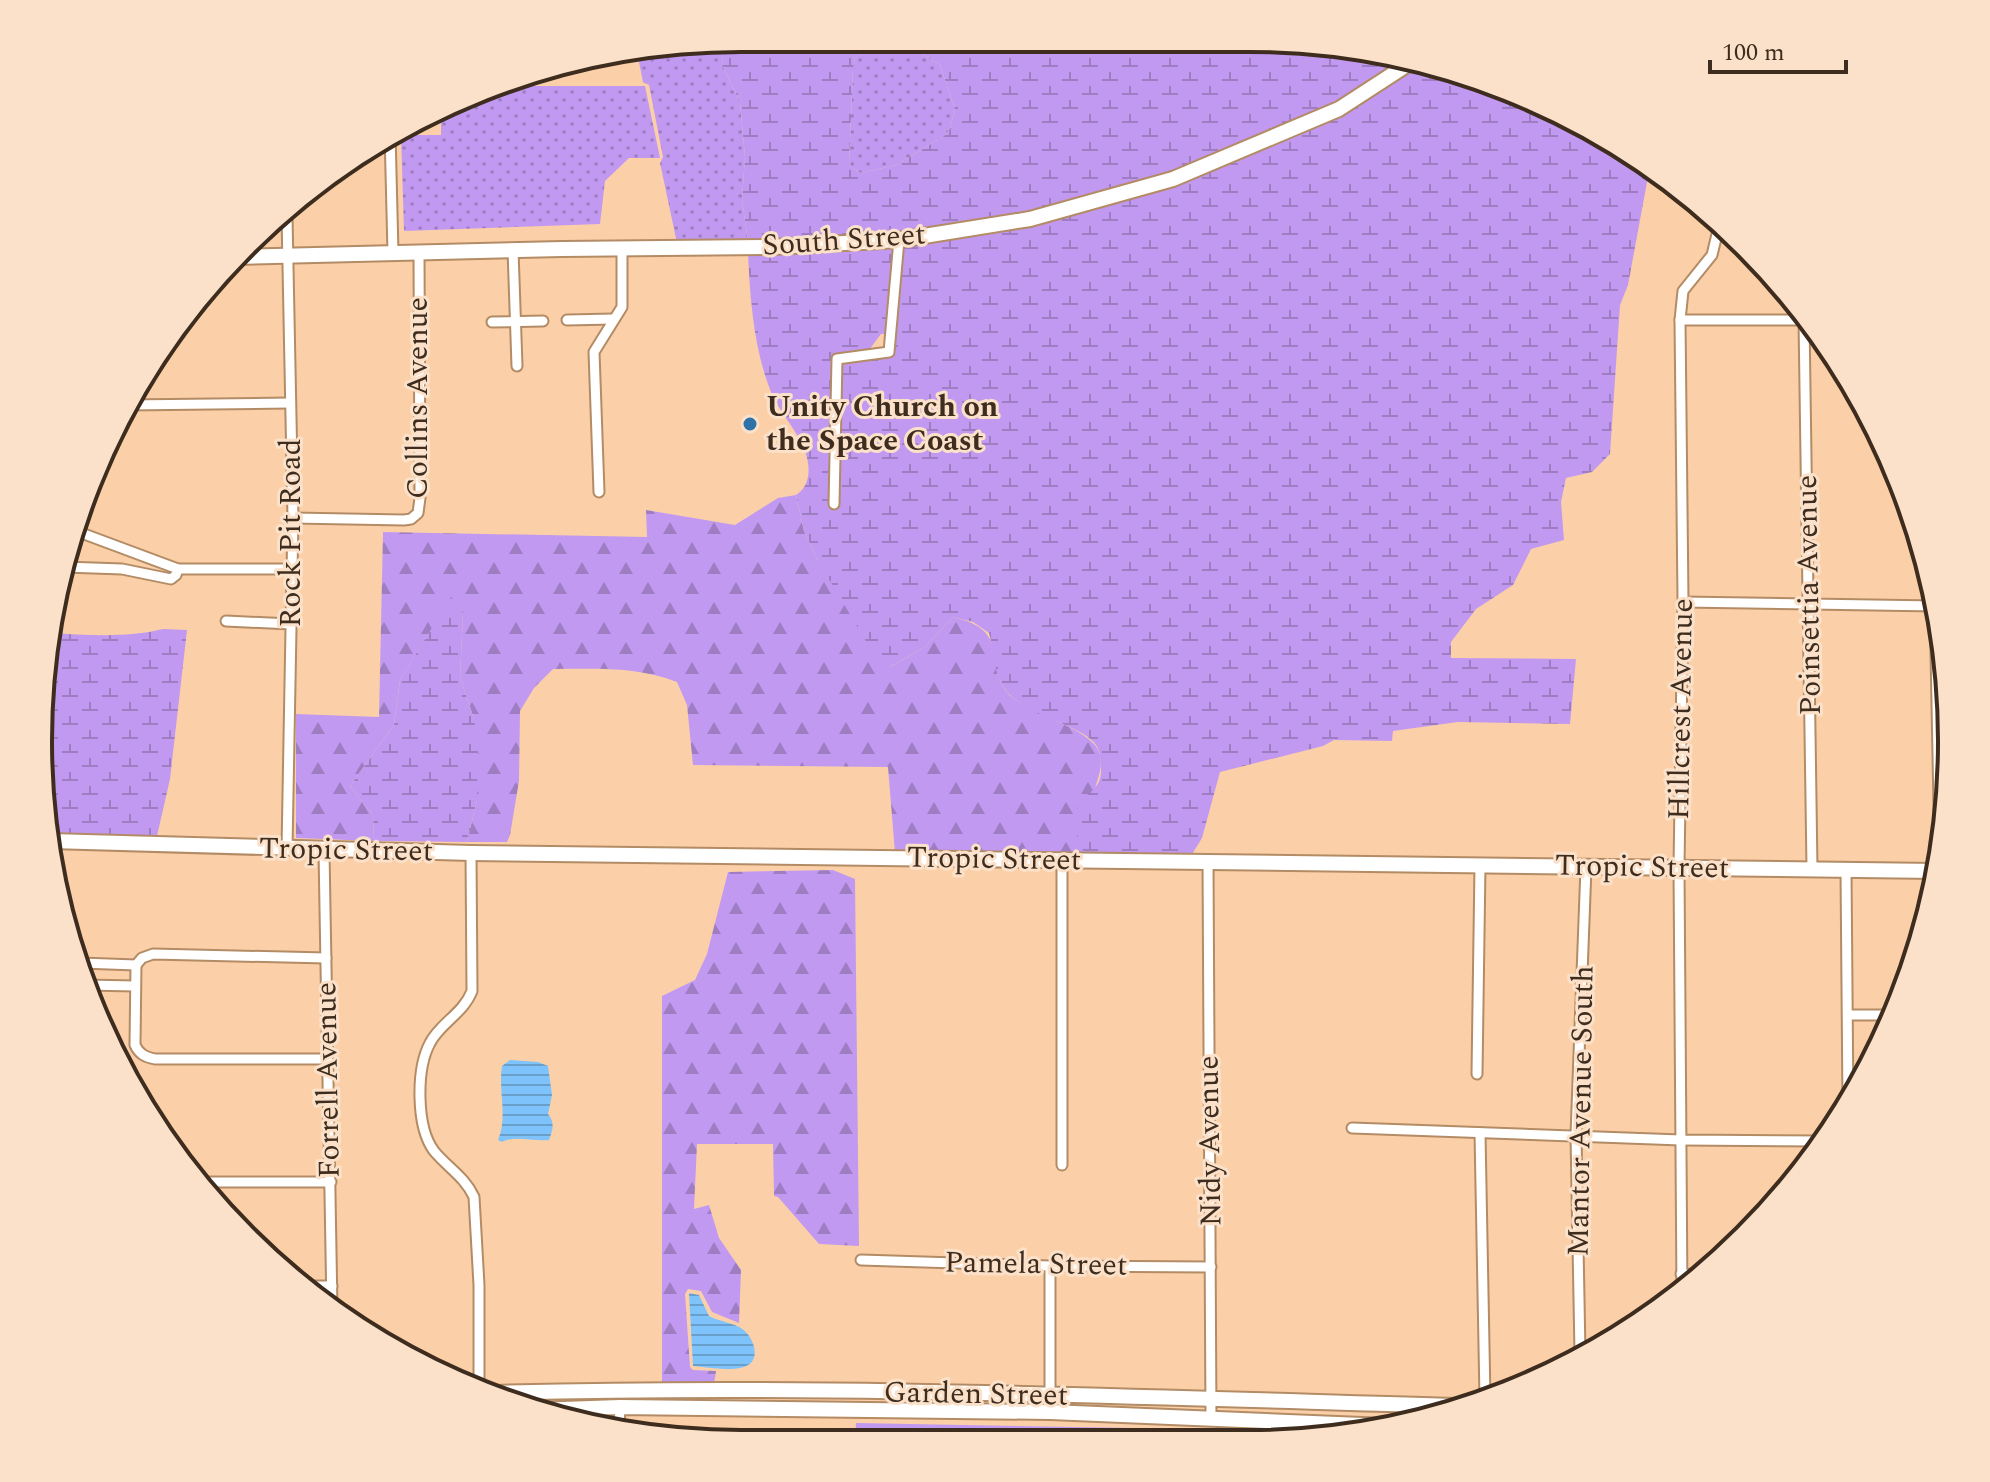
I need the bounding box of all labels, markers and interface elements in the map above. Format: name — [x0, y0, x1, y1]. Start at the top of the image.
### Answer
scale bar — [1710, 24, 1846, 74]
text: 100 m — [1722, 35, 1785, 71]
street label: South Street — [761, 211, 927, 269]
street label: Collins Avenue — [395, 297, 441, 499]
place label: Unity Church on the Space Coast — [766, 384, 998, 464]
marker: Unity Church on the Space Coast — [741, 415, 759, 433]
street label: Rock Pit Road — [268, 438, 314, 628]
street label: Poinsettia Avenue — [1784, 474, 1834, 716]
street label: Hillcrest Avenue — [1656, 598, 1706, 820]
street label: Tropic Street — [258, 825, 434, 875]
street label: Tropic Street — [906, 834, 1082, 884]
street label: Tropic Street — [1554, 842, 1730, 892]
street label: Mantor Avenue South — [1555, 965, 1607, 1257]
street label: Forrell Avenue — [303, 981, 353, 1179]
street label: Nidy Avenue — [1186, 1055, 1234, 1227]
street label: Pamela Street — [944, 1239, 1128, 1289]
street label: Garden Street — [883, 1369, 1069, 1419]

